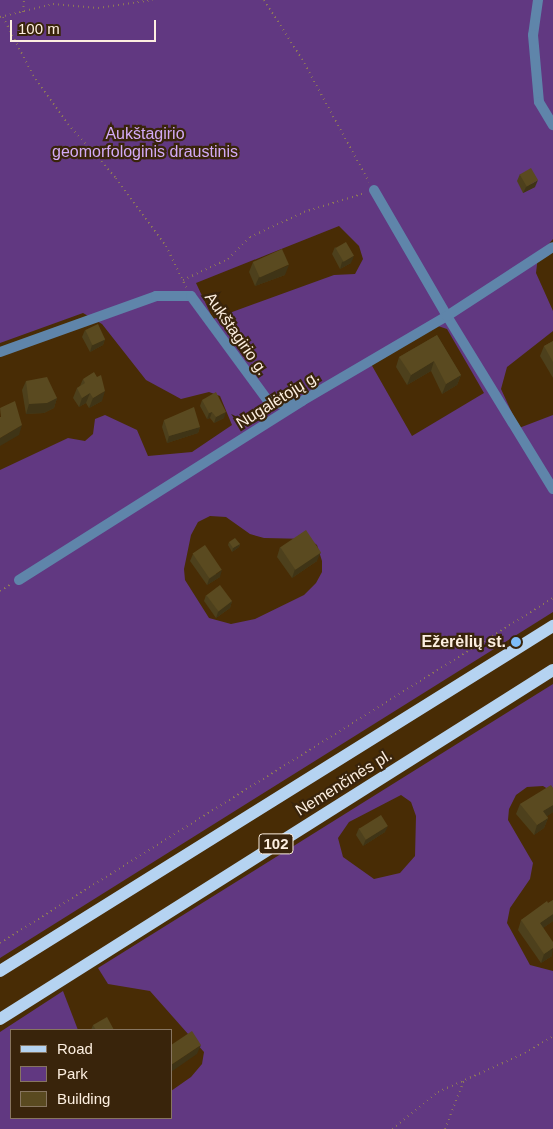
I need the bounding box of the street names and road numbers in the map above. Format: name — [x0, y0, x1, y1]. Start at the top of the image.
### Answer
street label: Aukštagirio g. — [200, 289, 272, 379]
street label: Nugalėtojų g. — [233, 367, 323, 433]
street label: Nemenčinės pl. — [292, 746, 396, 820]
road number: 102 — [257, 832, 295, 856]

